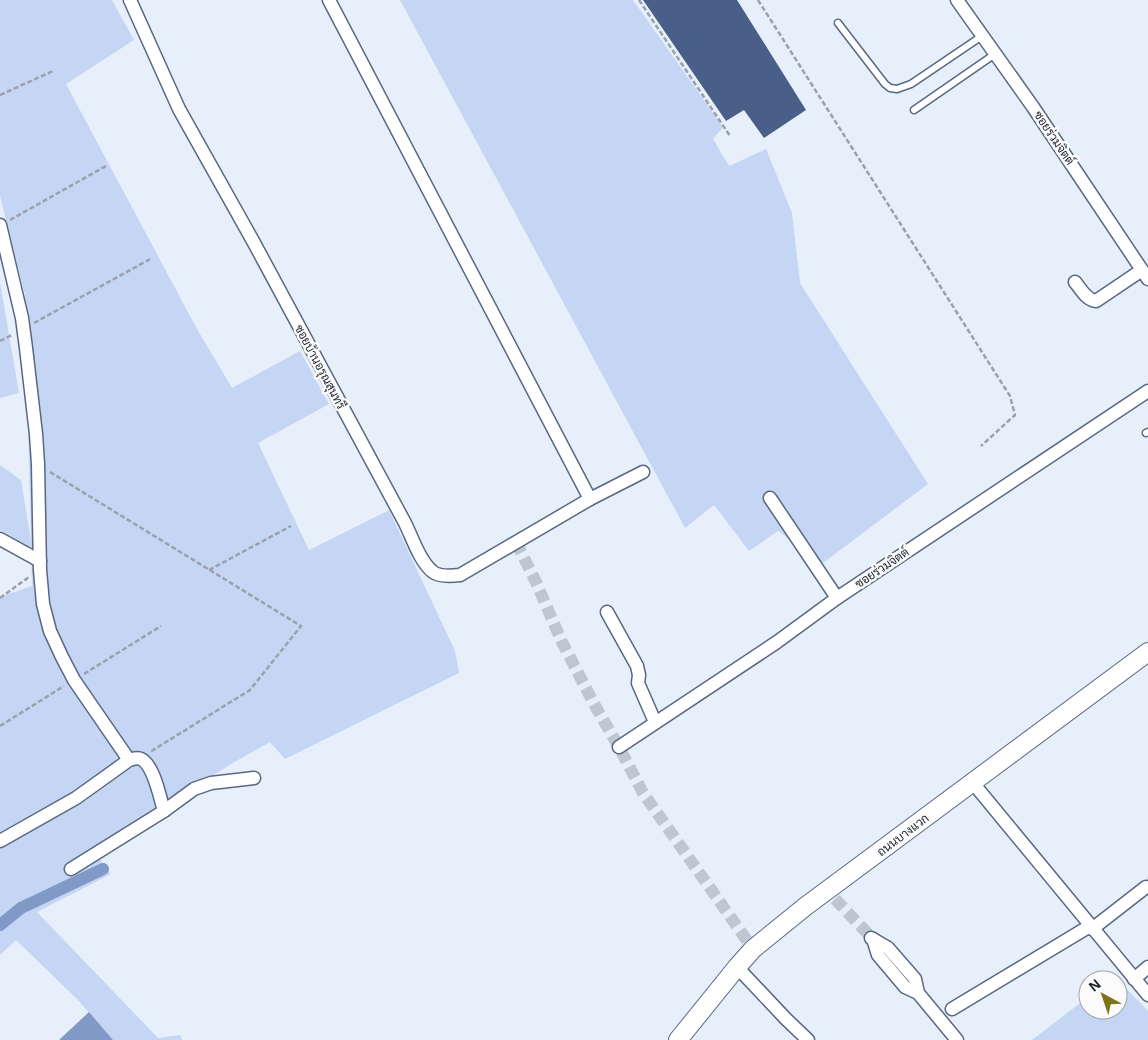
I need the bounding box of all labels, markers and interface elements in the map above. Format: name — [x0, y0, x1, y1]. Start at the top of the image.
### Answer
street label: ซอยร่วมจิตต์ — [1031, 108, 1078, 168]
street label: ซอยบ้านอรุณสุนทรี — [290, 322, 349, 413]
street label: ซอยร่วมจิตต์ — [852, 544, 912, 591]
street label: ถนนบางแวก — [874, 811, 932, 859]
north arrow — [1078, 970, 1128, 1020]
text: N — [1086, 976, 1104, 994]

